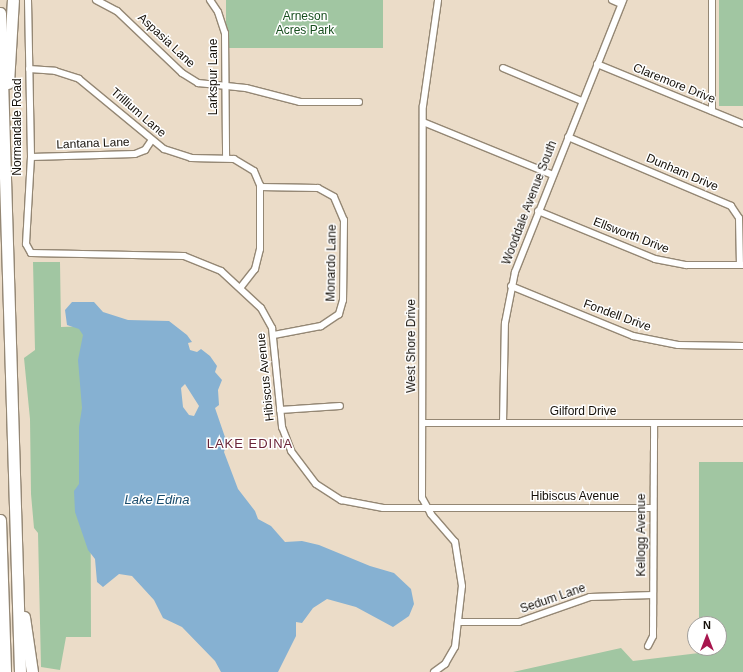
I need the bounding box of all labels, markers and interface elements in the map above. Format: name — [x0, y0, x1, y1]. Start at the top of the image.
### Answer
park label: Arneson Acres Park — [276, 10, 334, 38]
street label: Aspasia Lane — [134, 11, 198, 71]
street label: Larkspur Lane — [207, 39, 221, 115]
street label: Claremore Drive — [631, 61, 717, 107]
street label: Normandale Road — [11, 78, 25, 176]
street label: Trillium Lane — [108, 85, 168, 141]
street label: Lantana Lane — [56, 136, 130, 152]
street label: Wooddale Avenue South — [500, 139, 560, 267]
street label: Dunham Drive — [644, 151, 720, 195]
street label: Ellsworth Drive — [591, 215, 671, 257]
street label: Monardo Lane — [324, 224, 340, 302]
street label: Fondell Drive — [581, 297, 653, 335]
street label: West Shore Drive — [405, 299, 419, 393]
street label: Hibiscus Avenue — [254, 332, 278, 422]
street label: Gilford Drive — [550, 405, 616, 419]
district label: LAKE EDINA — [207, 436, 293, 452]
street label: Hibiscus Avenue — [530, 490, 620, 504]
water label: Lake Edina — [124, 492, 190, 508]
street label: Kellogg Avenue — [635, 493, 649, 577]
street label: Sedum Lane — [518, 581, 588, 617]
north arrow — [687, 616, 727, 656]
text: N — [703, 619, 711, 631]

